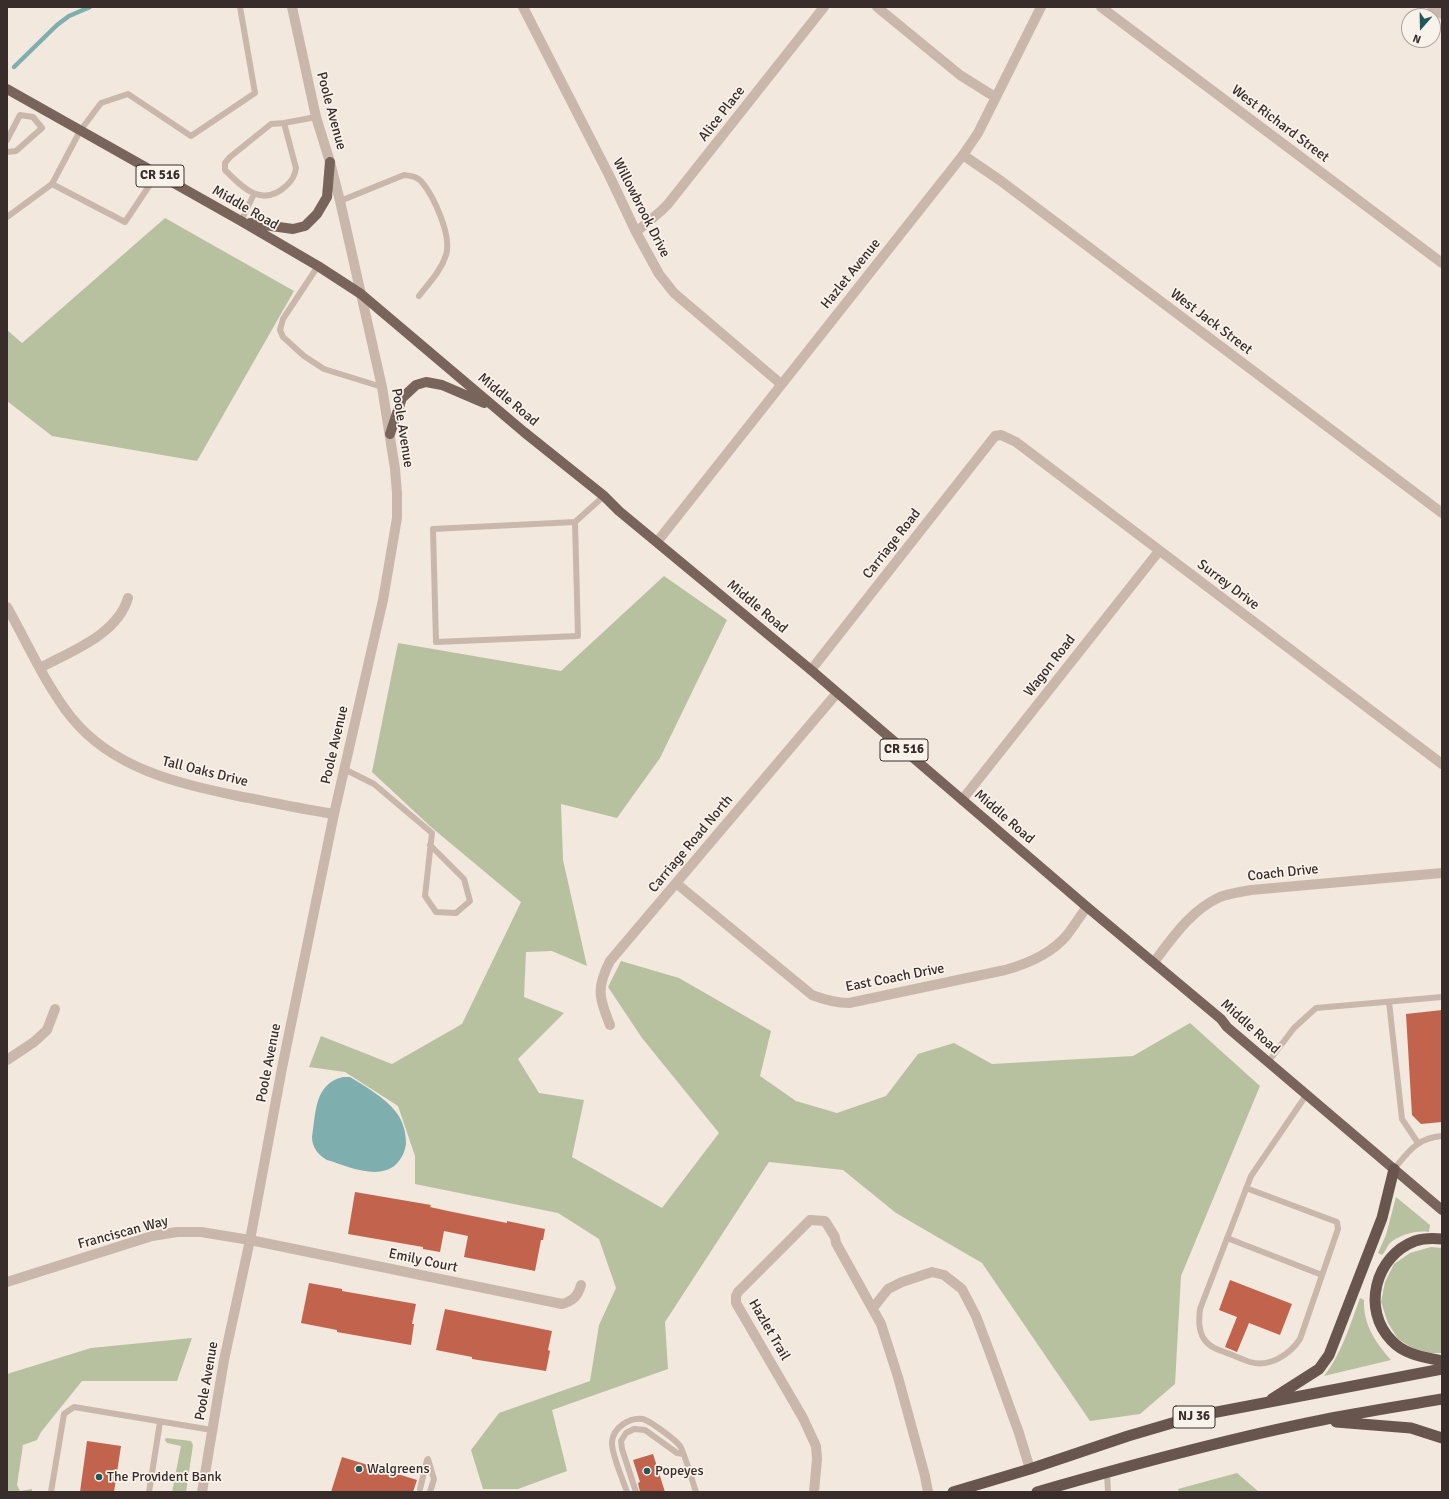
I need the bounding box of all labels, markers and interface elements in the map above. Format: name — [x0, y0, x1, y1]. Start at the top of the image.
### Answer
north arrow — [1401, 8, 1441, 48]
text: N — [1411, 31, 1423, 46]
street label: Poole Avenue — [313, 70, 349, 152]
street label: West Richard Street — [1228, 82, 1332, 166]
street label: Alice Place — [695, 83, 749, 145]
street label: Willowbrook Drive — [609, 156, 673, 260]
road number: CR 516 — [136, 165, 184, 187]
street label: Middle Road — [209, 182, 281, 234]
street label: Hazlet Avenue — [818, 235, 884, 313]
street label: West Jack Street — [1167, 286, 1255, 358]
street label: Middle Road — [474, 370, 542, 430]
street label: Poole Avenue — [387, 387, 417, 469]
street label: Carriage Road — [859, 506, 925, 582]
street label: Surrey Drive — [1194, 556, 1262, 614]
street label: Middle Road — [723, 577, 791, 637]
street label: Wagon Road — [1021, 632, 1079, 700]
street label: Poole Avenue — [318, 704, 352, 786]
road number: CR 516 — [880, 739, 928, 761]
street label: Tall Oaks Drive — [160, 753, 250, 791]
street label: Middle Road — [971, 786, 1037, 848]
street label: Carriage Road North — [645, 792, 737, 896]
street label: Coach Drive — [1247, 861, 1319, 885]
street label: East Coach Drive — [844, 960, 946, 996]
street label: Middle Road — [1217, 996, 1283, 1058]
street label: Poole Avenue — [253, 1022, 285, 1104]
street label: Franciscan Way — [76, 1213, 170, 1253]
street label: Emily Court — [387, 1245, 459, 1277]
street label: Hazlet Trail — [745, 1296, 793, 1364]
street label: Poole Avenue — [192, 1340, 222, 1422]
road number: NJ 36 — [1173, 1406, 1215, 1428]
place label: Walgreens — [367, 1461, 430, 1477]
place label: Popeyes — [655, 1463, 704, 1479]
marker: Walgreens — [354, 1464, 364, 1474]
marker: Popeyes — [642, 1466, 652, 1476]
place label: The Provident Bank — [107, 1469, 222, 1485]
marker: The Provident Bank — [94, 1472, 104, 1482]

